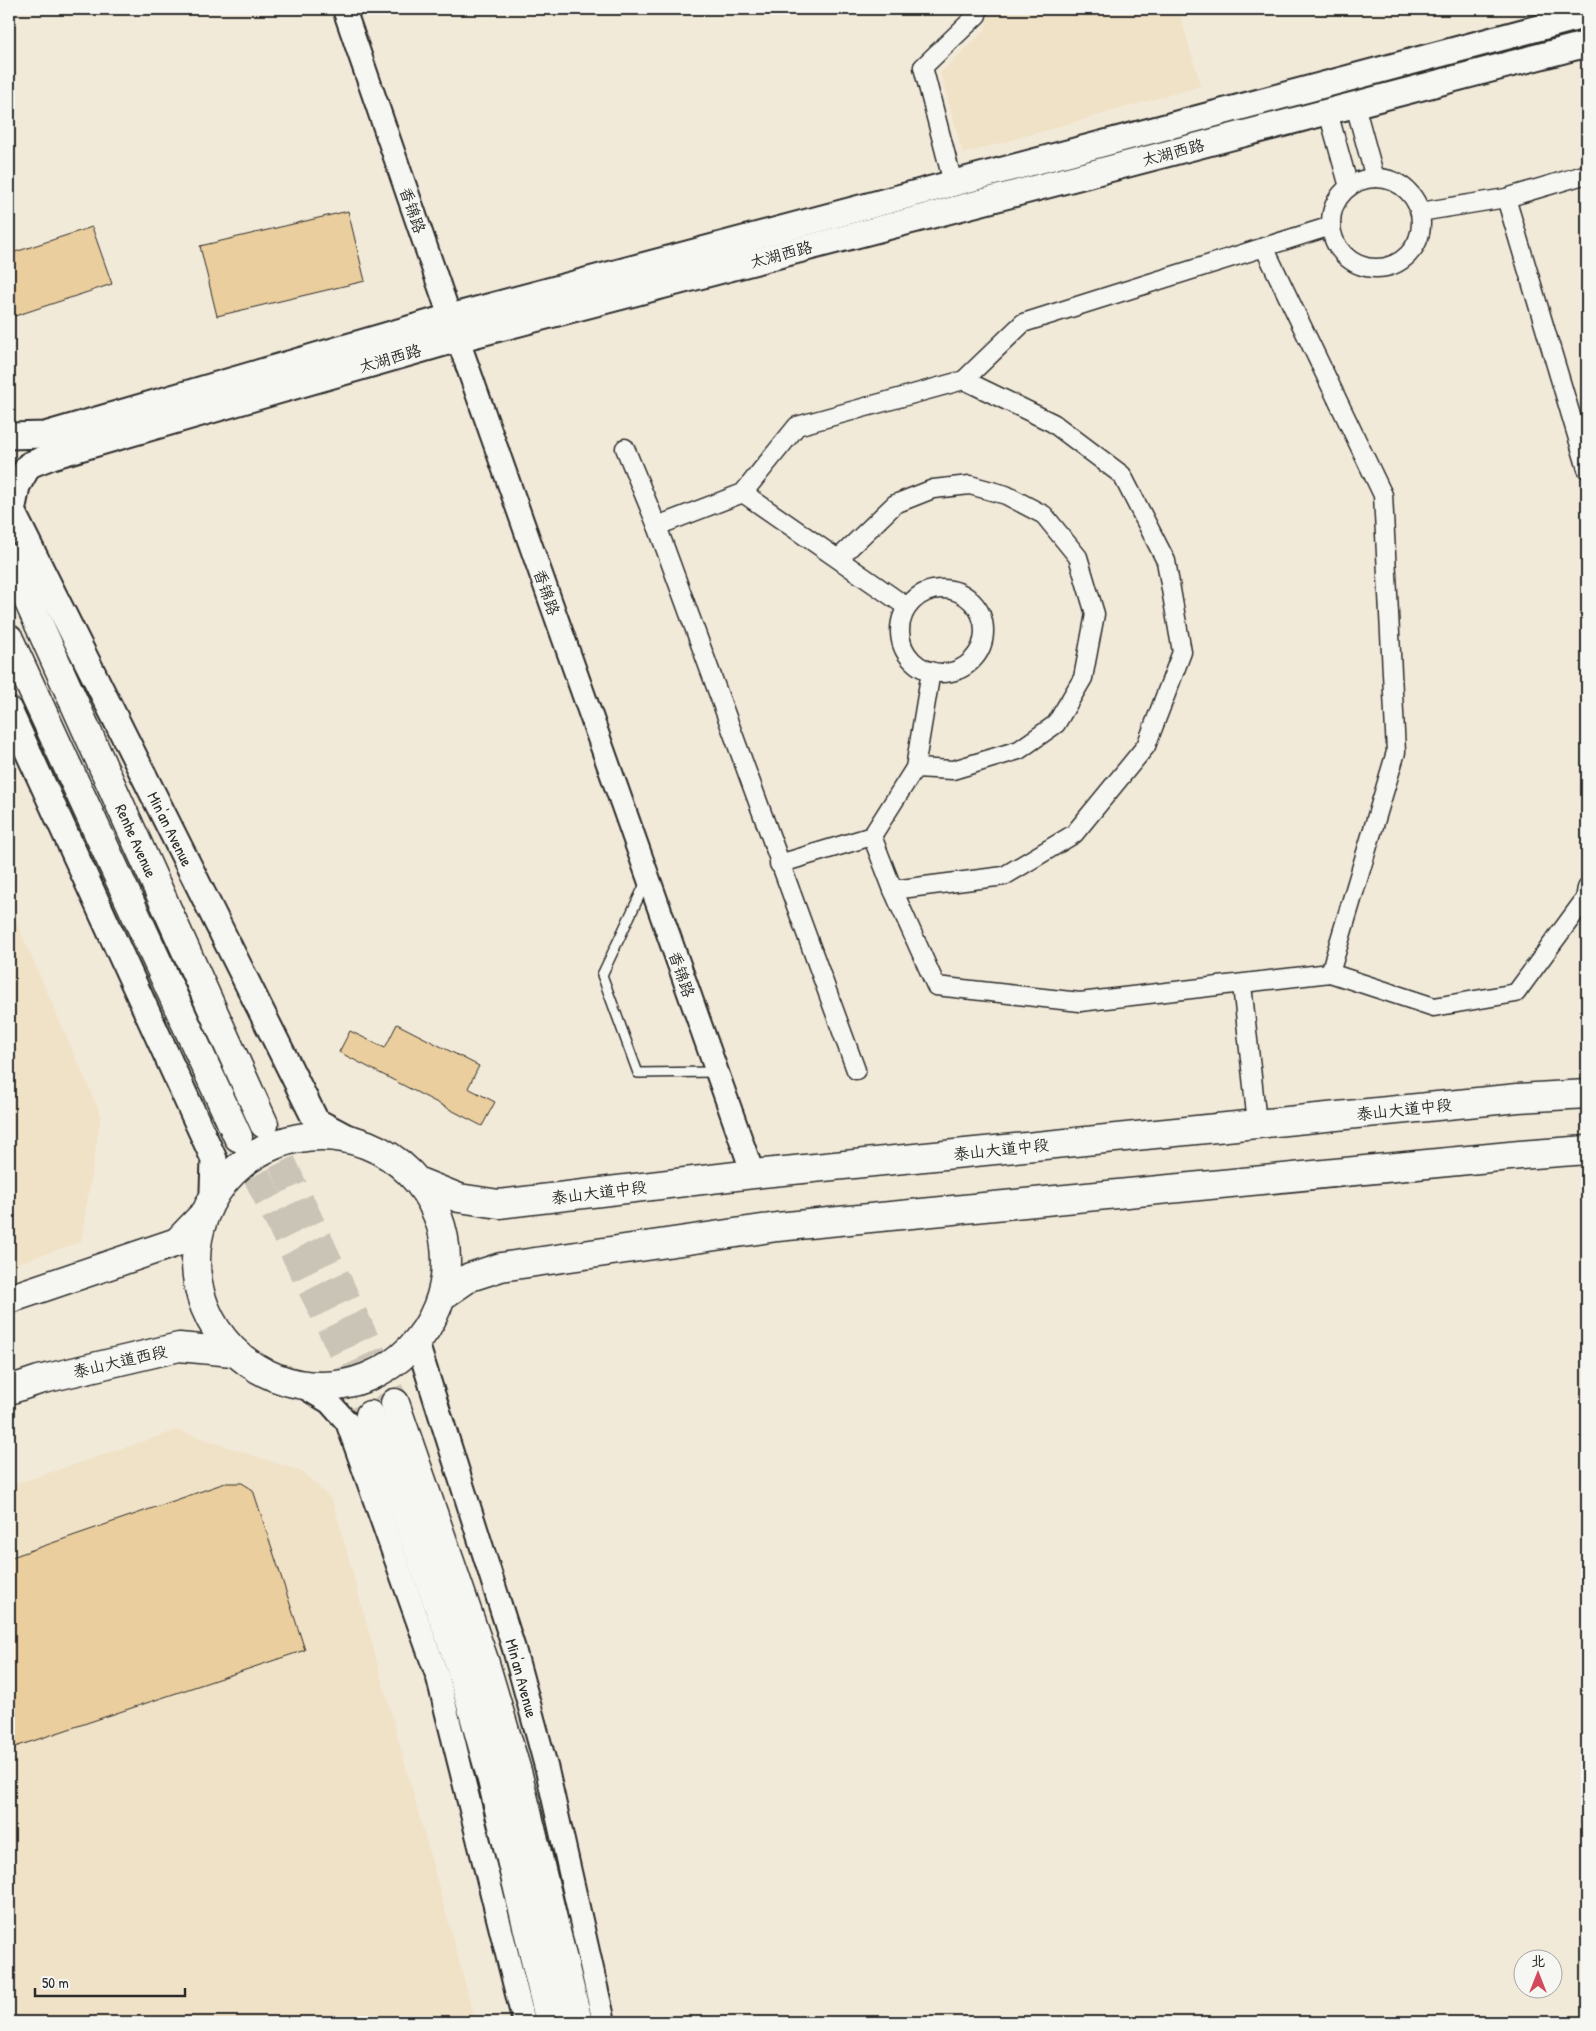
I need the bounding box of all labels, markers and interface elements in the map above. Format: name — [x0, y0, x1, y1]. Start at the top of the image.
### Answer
street label: 太湖西路 — [1139, 133, 1207, 171]
street label: 香锦路 — [395, 184, 431, 236]
street label: 太湖西路 — [747, 235, 815, 273]
street label: 太湖西路 — [356, 339, 424, 377]
street label: 香锦路 — [529, 566, 565, 618]
street label: Min'an Avenue — [143, 788, 199, 871]
street label: Renhe Avenue — [110, 800, 163, 881]
street label: 香锦路 — [664, 948, 700, 1000]
street label: 泰山大道中段 — [1355, 1093, 1453, 1125]
street label: 泰山大道中段 — [952, 1133, 1050, 1165]
street label: 泰山大道中段 — [550, 1175, 648, 1209]
street label: 泰山大道西段 — [71, 1339, 169, 1383]
street label: Min'an Avenue — [500, 1636, 543, 1720]
north arrow — [1514, 1948, 1564, 1998]
text: 北 — [1531, 1951, 1545, 1970]
scale bar — [35, 1966, 185, 1998]
text: 50 m — [42, 1972, 69, 1993]

